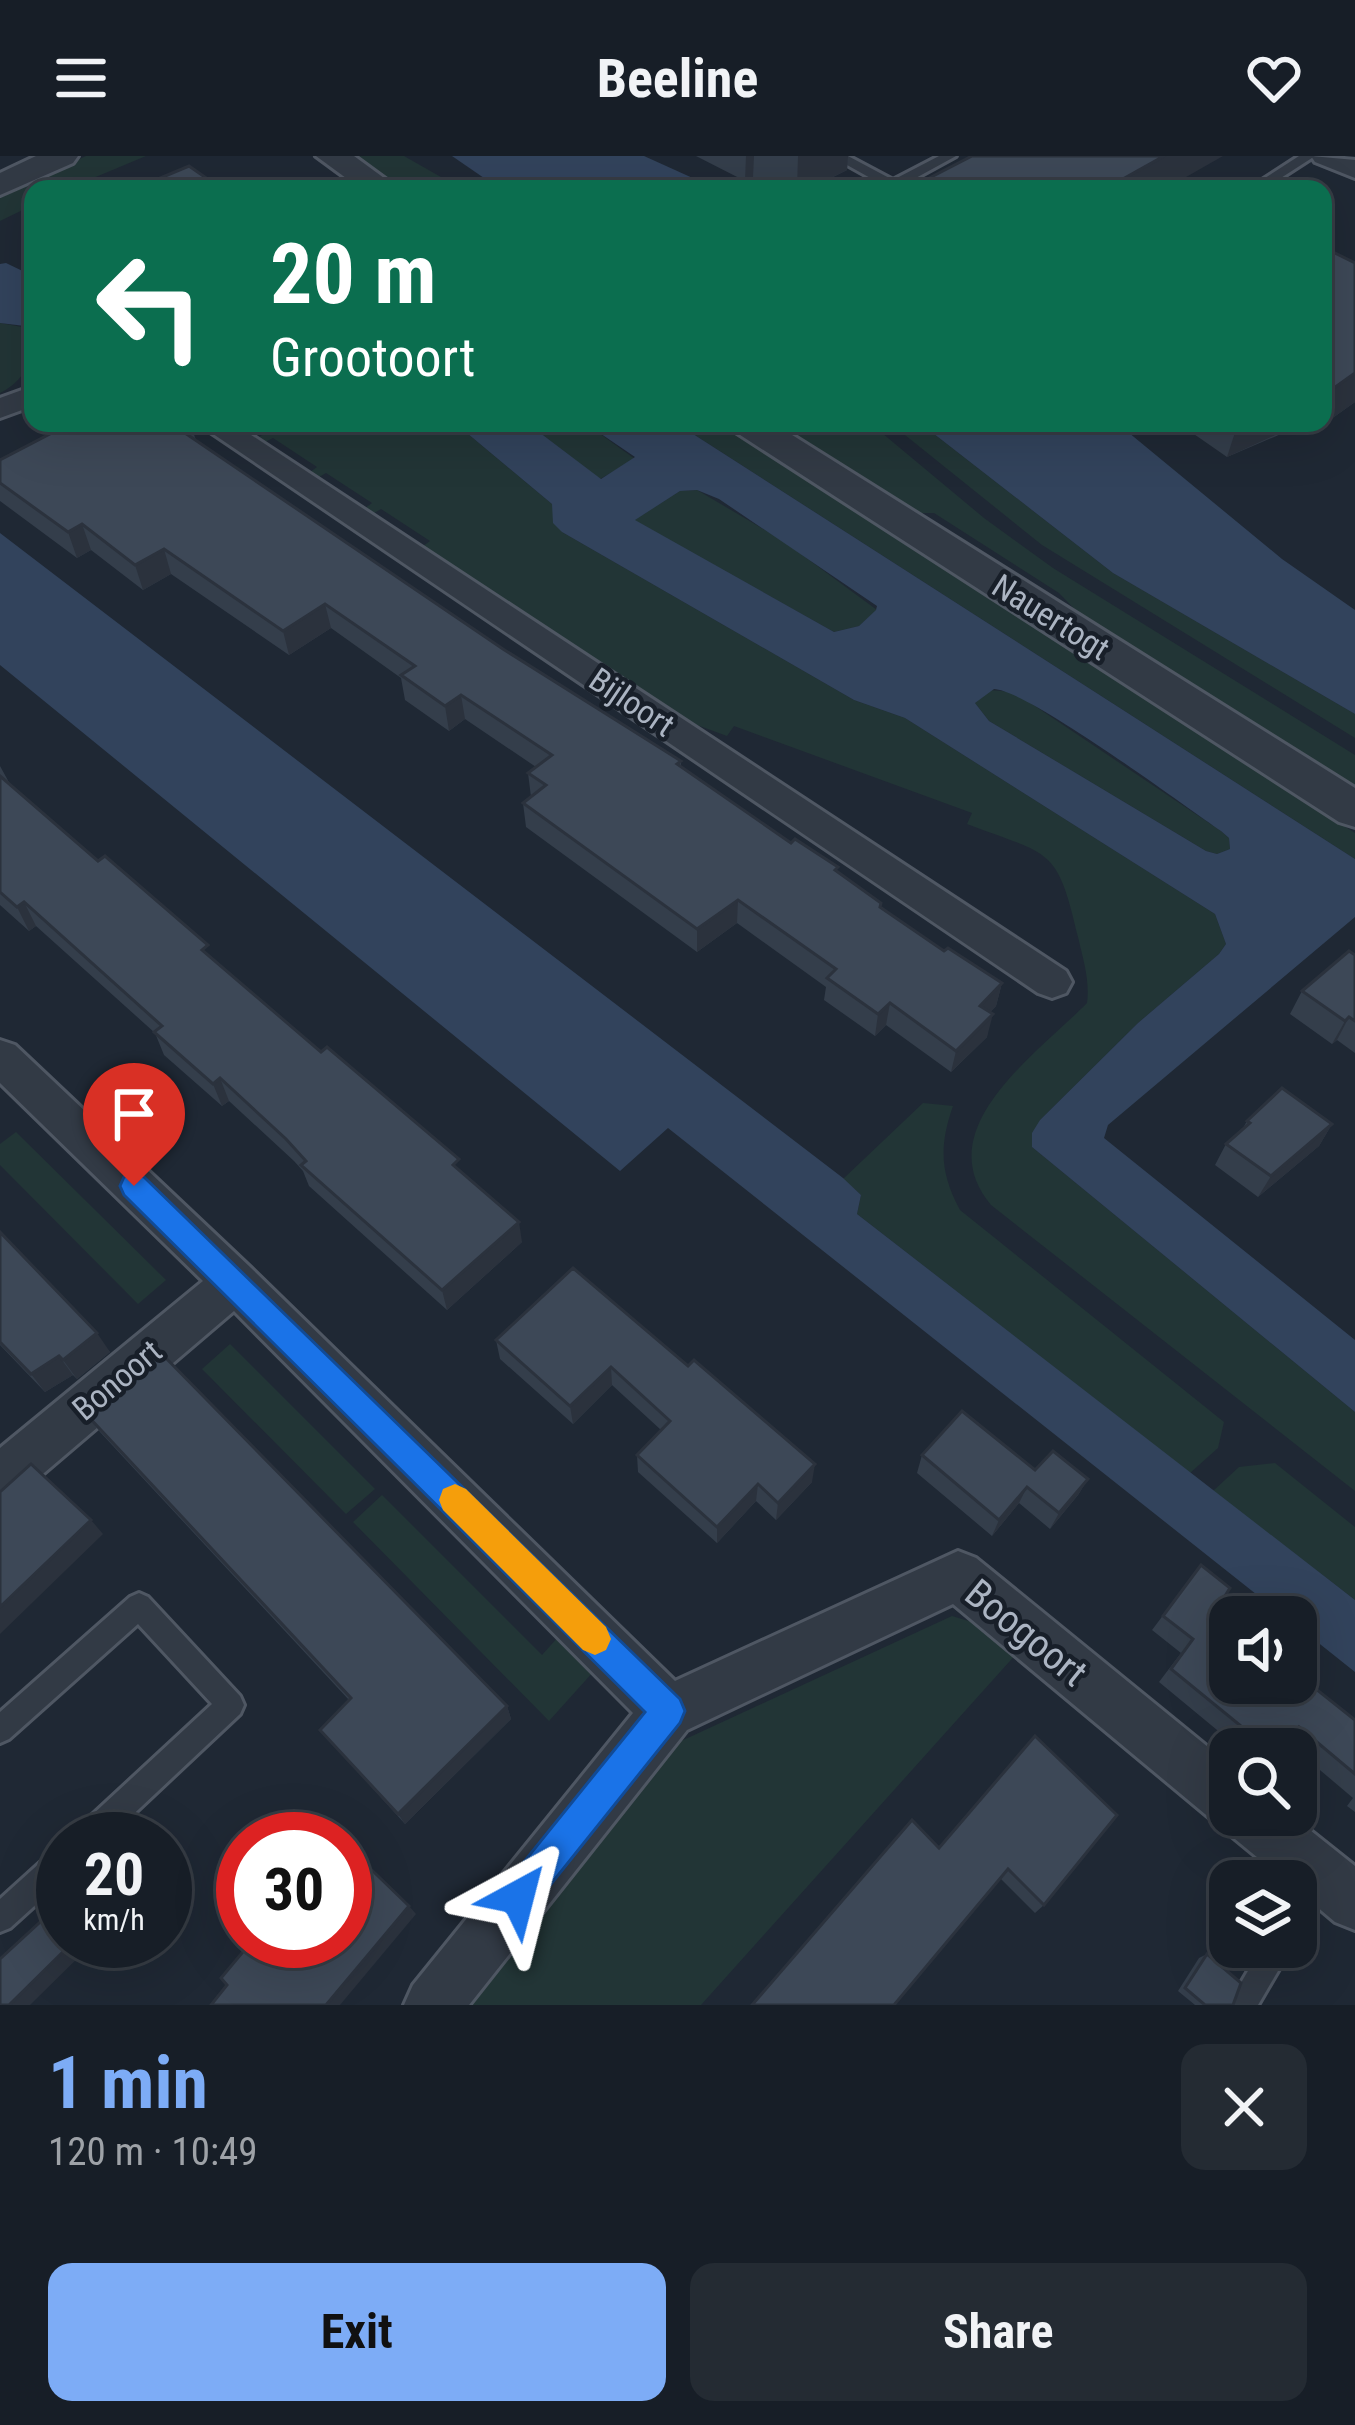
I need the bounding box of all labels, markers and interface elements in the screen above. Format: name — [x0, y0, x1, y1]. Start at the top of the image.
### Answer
icon: menu — [48, 45, 114, 111]
icon: heart — [1241, 45, 1307, 111]
text: Beeline — [597, 47, 758, 110]
text: 20 m — [270, 225, 437, 324]
icon: left — [72, 228, 228, 384]
text: Grootoort — [270, 326, 475, 389]
street label: Nauertogt — [985, 566, 1117, 668]
street label: Bijloort — [582, 659, 682, 745]
pin — [83, 1063, 185, 1186]
icon: arrive — [101, 1081, 167, 1147]
street label: Bonoort — [65, 1332, 169, 1428]
street label: Boogoort — [956, 1570, 1096, 1696]
map controls — [1209, 1596, 1317, 1968]
button: sound — [1209, 1596, 1317, 1704]
button: search — [1209, 1728, 1317, 1836]
speed limit sign: 30 — [216, 1812, 372, 1968]
position arrow — [455, 1834, 581, 1960]
text: 20 — [84, 1839, 144, 1910]
button: layers — [1209, 1860, 1317, 1968]
text: km/h — [83, 1902, 145, 1937]
text: 1 min — [48, 2041, 208, 2126]
button: close — [1181, 2044, 1307, 2170]
text: 120 m · 10:49 — [48, 2129, 258, 2175]
button: Exit — [48, 2263, 666, 2401]
button: Share — [690, 2263, 1307, 2401]

